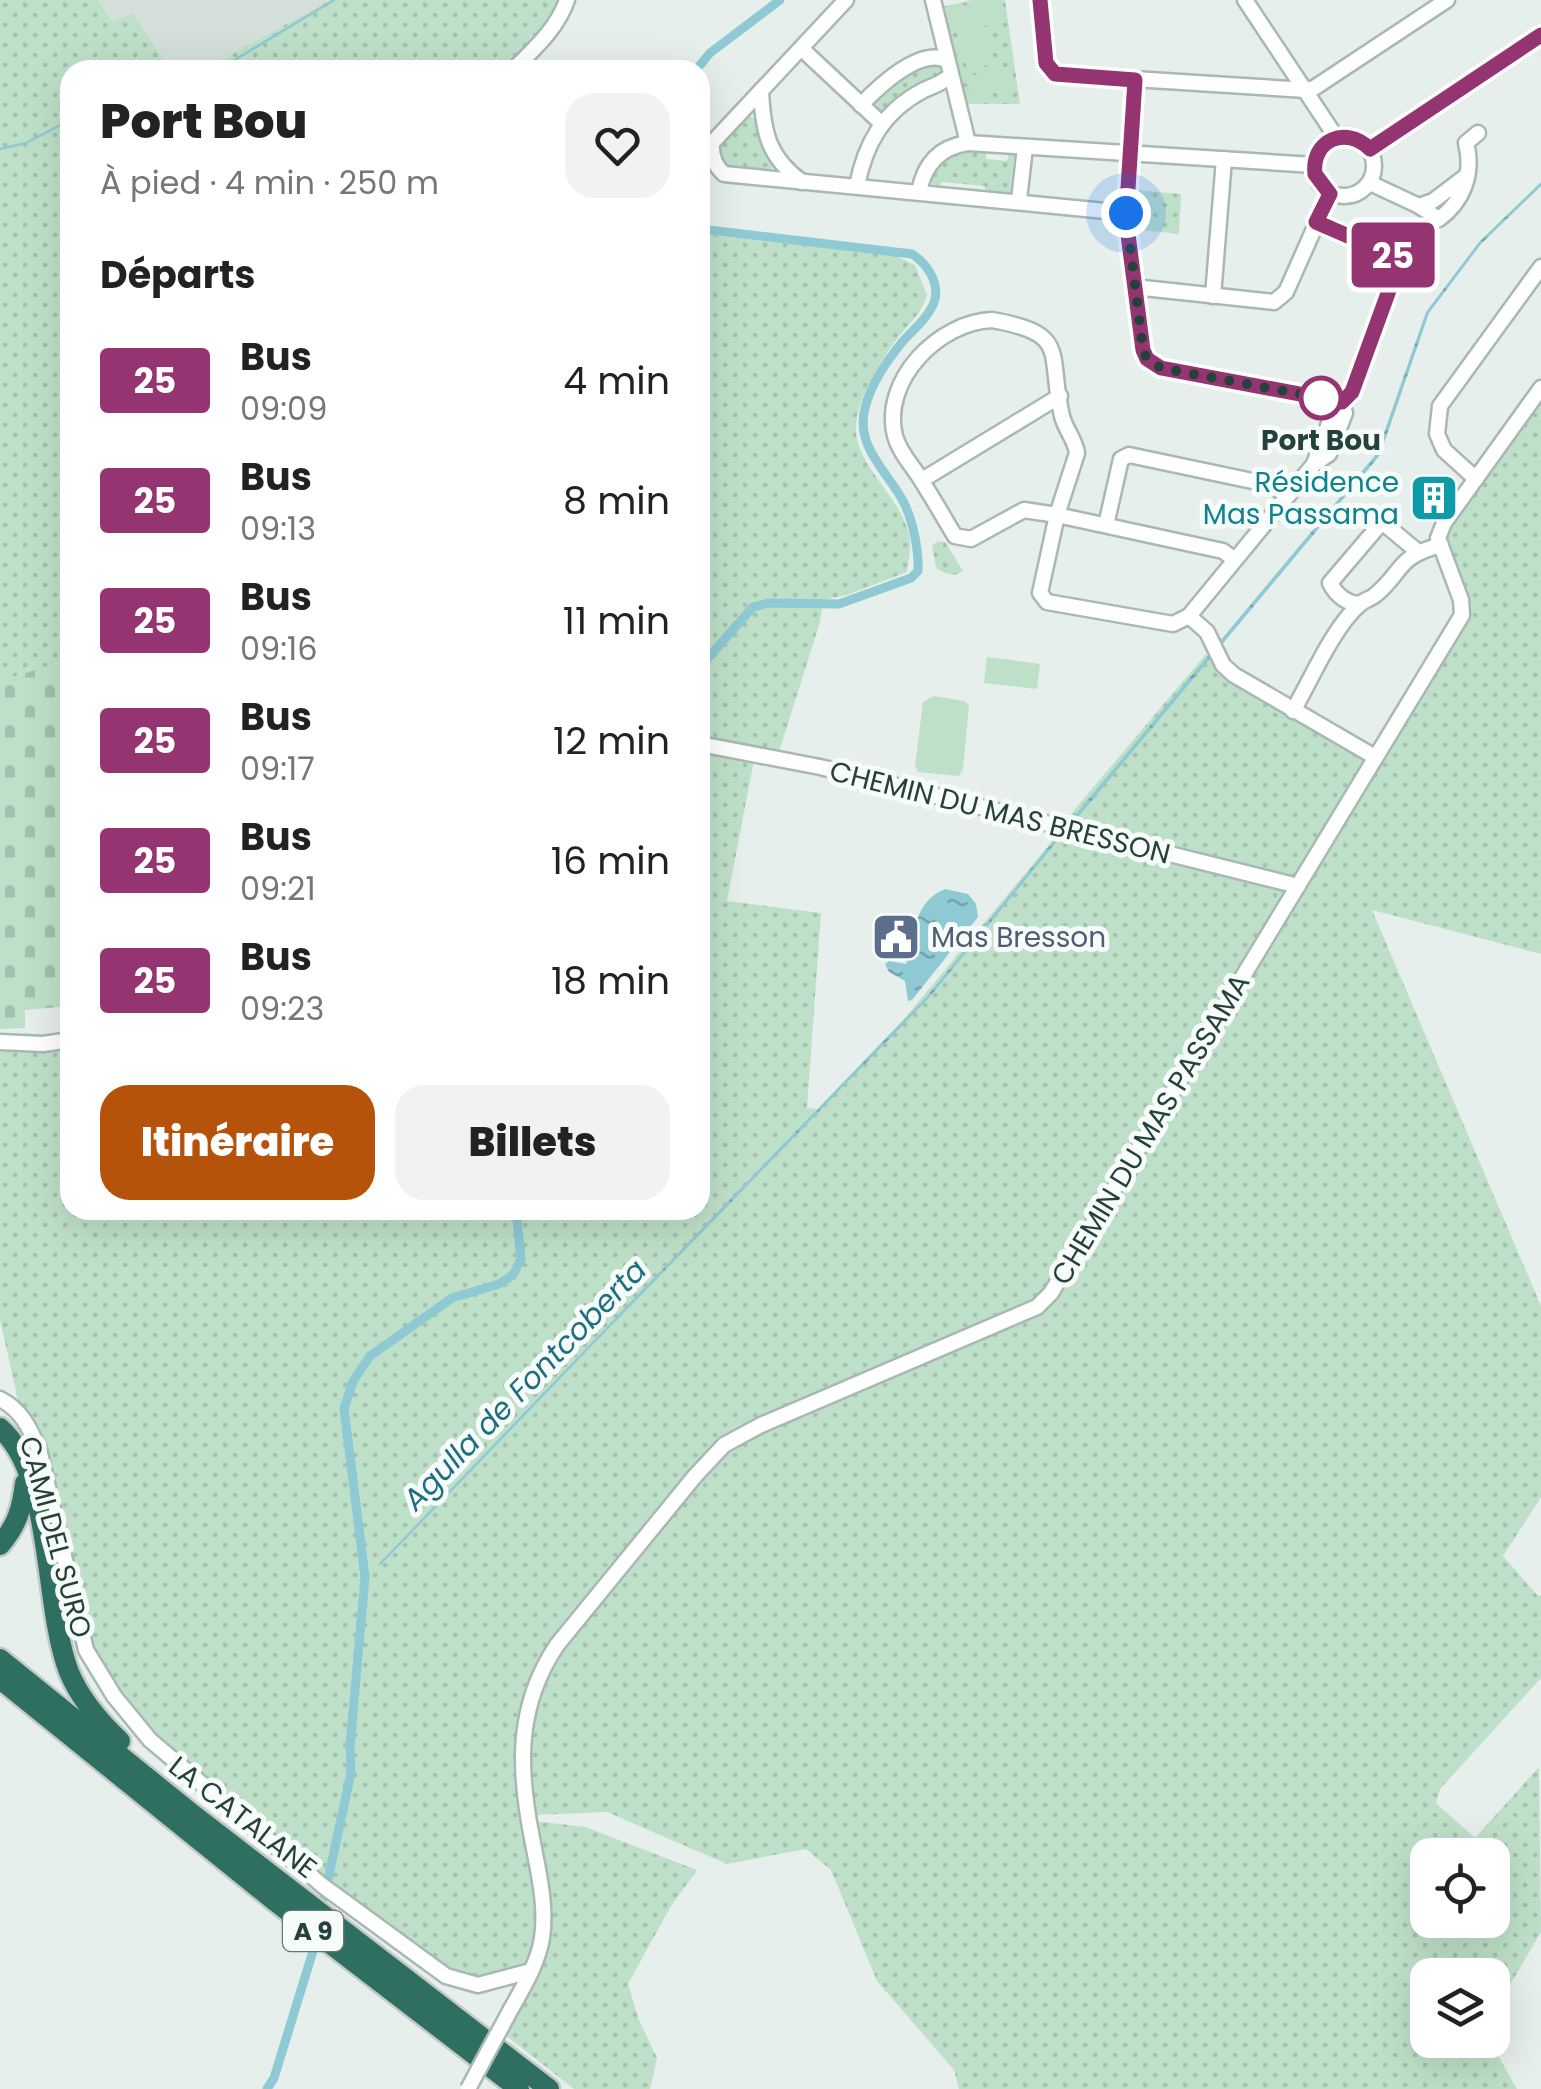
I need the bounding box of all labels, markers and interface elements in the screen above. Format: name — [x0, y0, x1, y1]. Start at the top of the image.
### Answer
text: Port Bou — [100, 88, 308, 155]
button: heart — [565, 93, 670, 198]
text: À pied · 4 min · 250 m — [100, 160, 439, 205]
your location — [1101, 188, 1151, 238]
line badge: 25 — [1348, 222, 1438, 288]
text: 25 — [1372, 231, 1414, 280]
text: Départs — [100, 248, 256, 301]
text: Bus — [240, 330, 312, 383]
text: 4 min — [563, 354, 670, 407]
text: 25 — [134, 356, 176, 405]
marker: Port Bou — [1300, 377, 1342, 419]
text: 09:09 — [240, 386, 327, 431]
place label: Port Bou — [1261, 421, 1381, 460]
text: Bus — [240, 450, 312, 503]
place label: Résidence Mas Passama — [1203, 463, 1399, 534]
building icon: Résidence Mas Passama — [1408, 472, 1460, 524]
text: 8 min — [563, 474, 670, 527]
text: 25 — [134, 476, 176, 525]
text: 09:13 — [240, 506, 316, 551]
text: Bus — [240, 570, 312, 623]
text: 11 min — [563, 594, 670, 647]
text: 25 — [134, 596, 176, 645]
text: 09:16 — [240, 626, 318, 671]
text: Bus — [240, 690, 312, 743]
text: 12 min — [553, 714, 670, 767]
text: 25 — [134, 716, 176, 765]
text: 09:17 — [240, 746, 315, 791]
street label: CHEMIN DU MAS BRESSON — [826, 751, 1174, 874]
text: Bus — [240, 810, 312, 863]
text: 16 min — [551, 834, 670, 887]
text: 25 — [134, 836, 176, 885]
text: 09:21 — [240, 866, 316, 911]
public building icon: Mas Bresson — [870, 911, 922, 963]
place label: Mas Bresson — [931, 918, 1106, 957]
text: Bus — [240, 930, 312, 983]
text: 18 min — [551, 954, 670, 1007]
text: 25 — [134, 956, 176, 1005]
street label: CHEMIN DU MAS PASSAMA — [1042, 966, 1259, 1292]
text: 09:23 — [240, 986, 324, 1031]
button: Itinéraire — [100, 1085, 375, 1200]
button: Billets — [395, 1085, 670, 1200]
water label: Agulla de Fontcoberta — [392, 1249, 656, 1521]
street label: CAMI DEL SURO — [10, 1432, 101, 1642]
street label: LA CATALANE — [161, 1747, 325, 1888]
map controls — [1410, 1838, 1510, 2058]
button: locate — [1410, 1838, 1510, 1938]
road number: A 9 — [283, 1911, 343, 1951]
button: layers — [1410, 1958, 1510, 2058]

